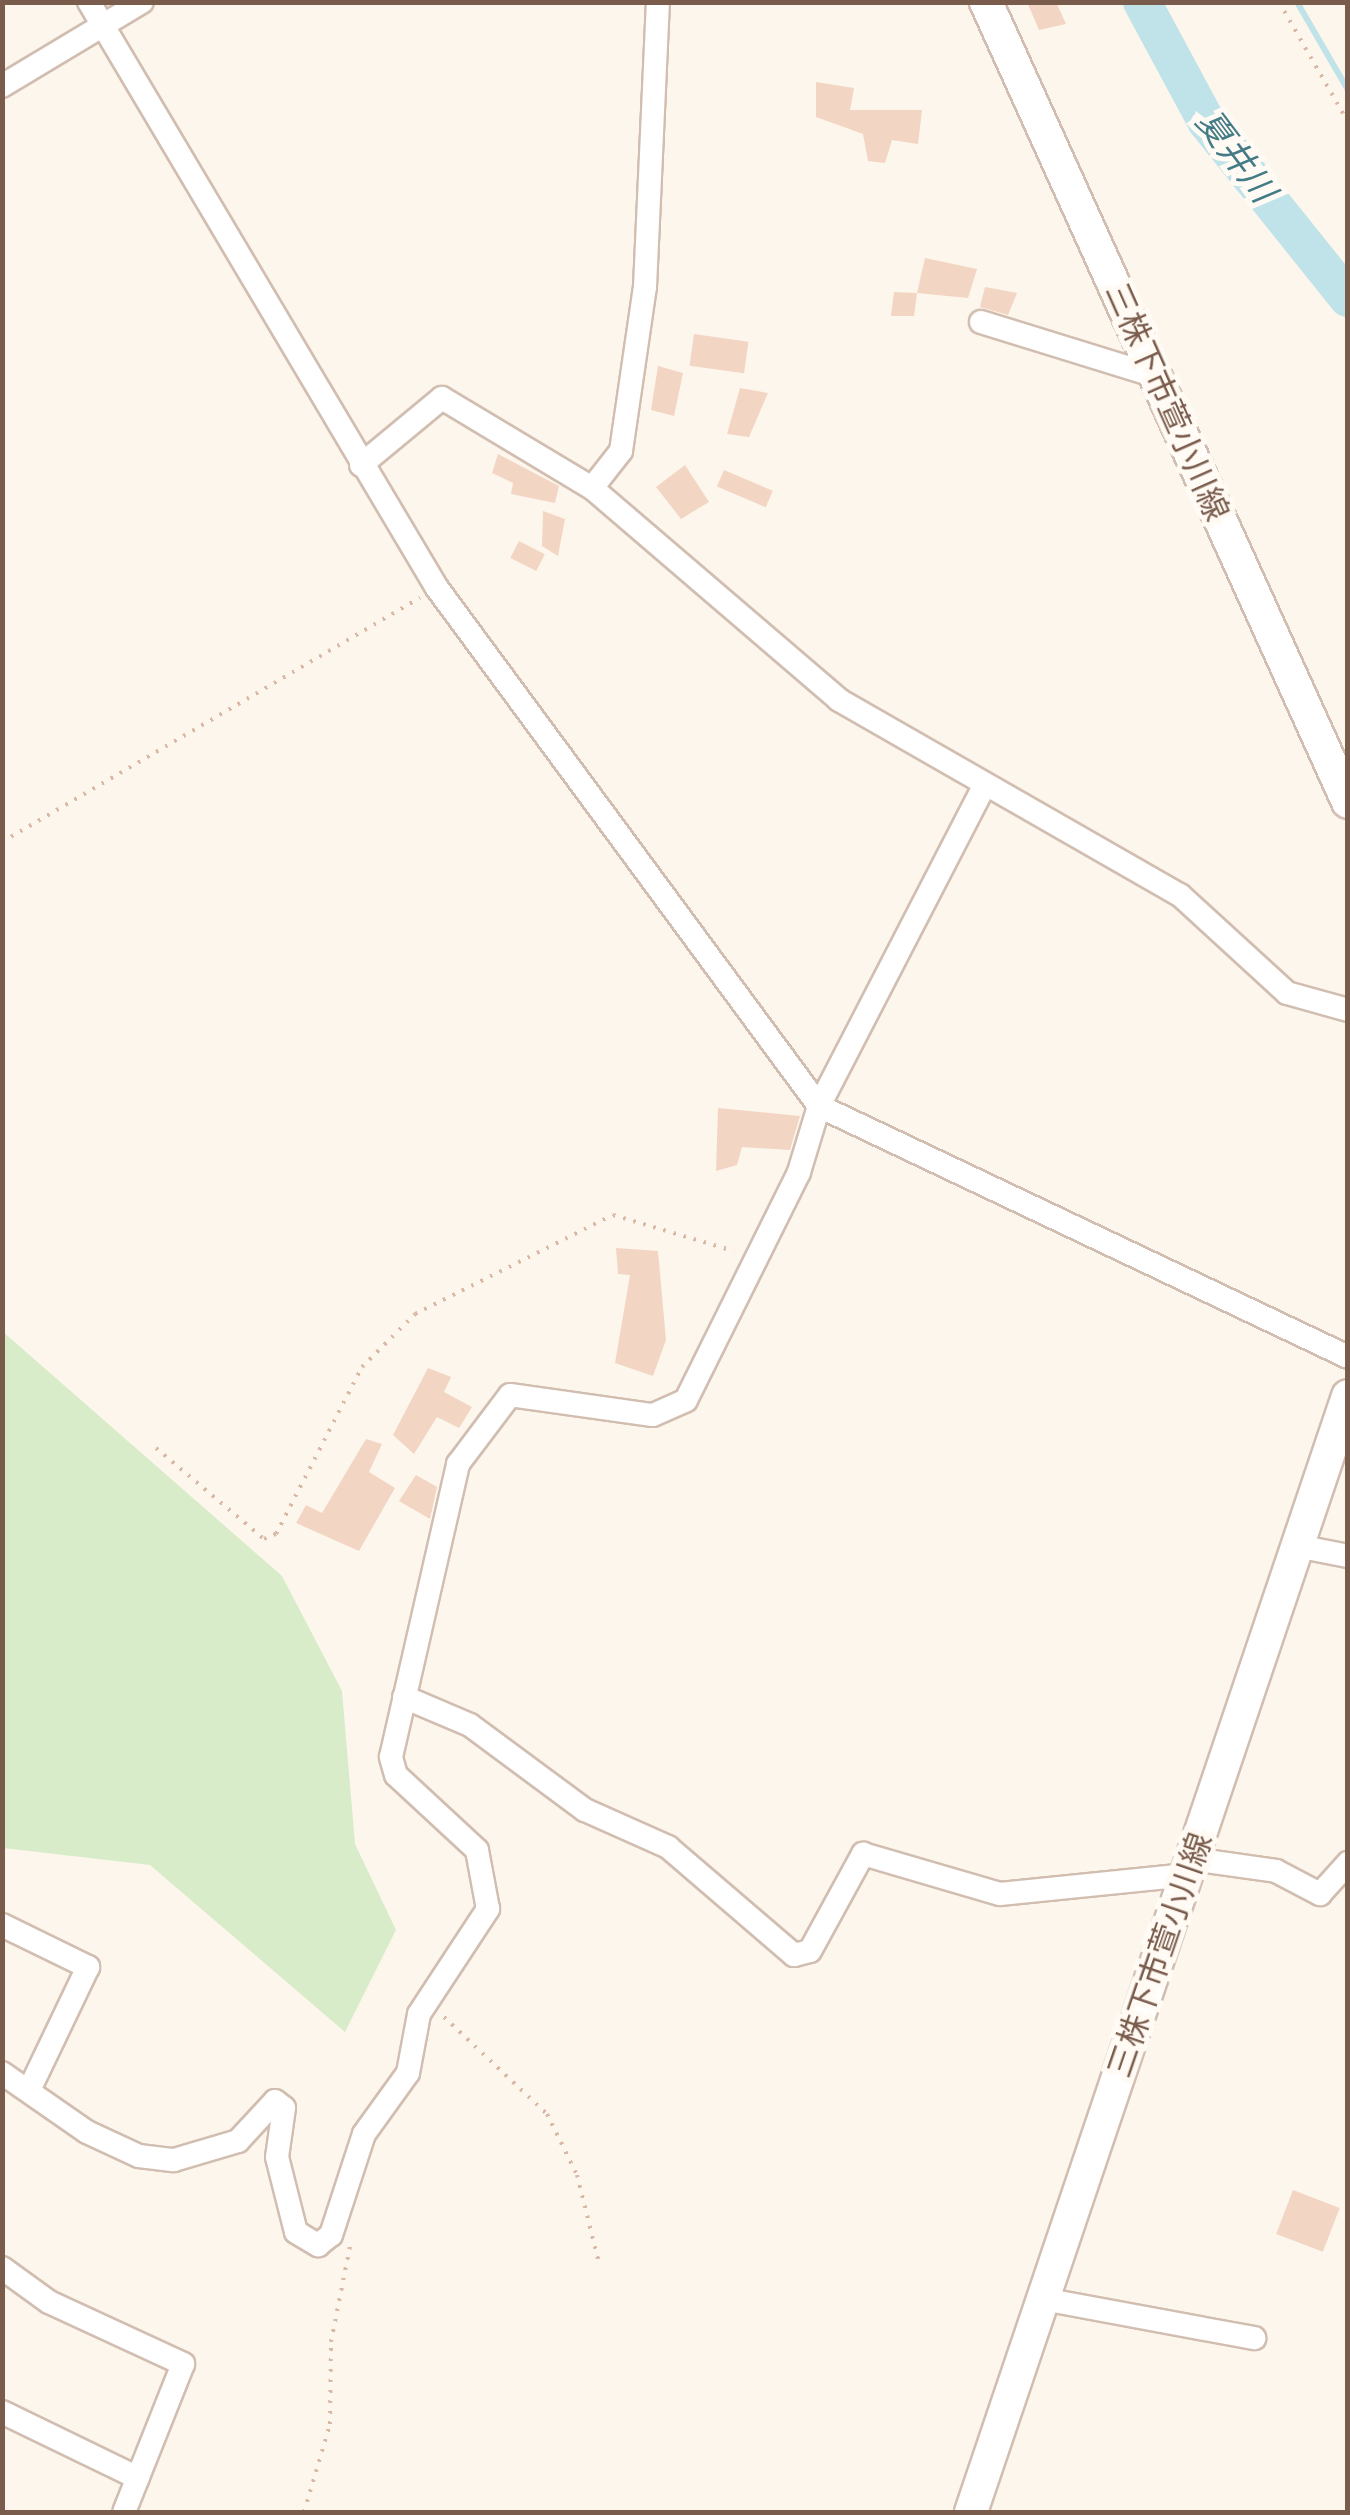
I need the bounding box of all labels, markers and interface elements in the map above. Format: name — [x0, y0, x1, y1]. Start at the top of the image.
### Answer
water label: 夏井川 — [1188, 101, 1284, 211]
street label: 三株下市萱小川線 — [1097, 277, 1237, 527]
street label: 三株下市萱小川線 — [1100, 1828, 1220, 2082]

